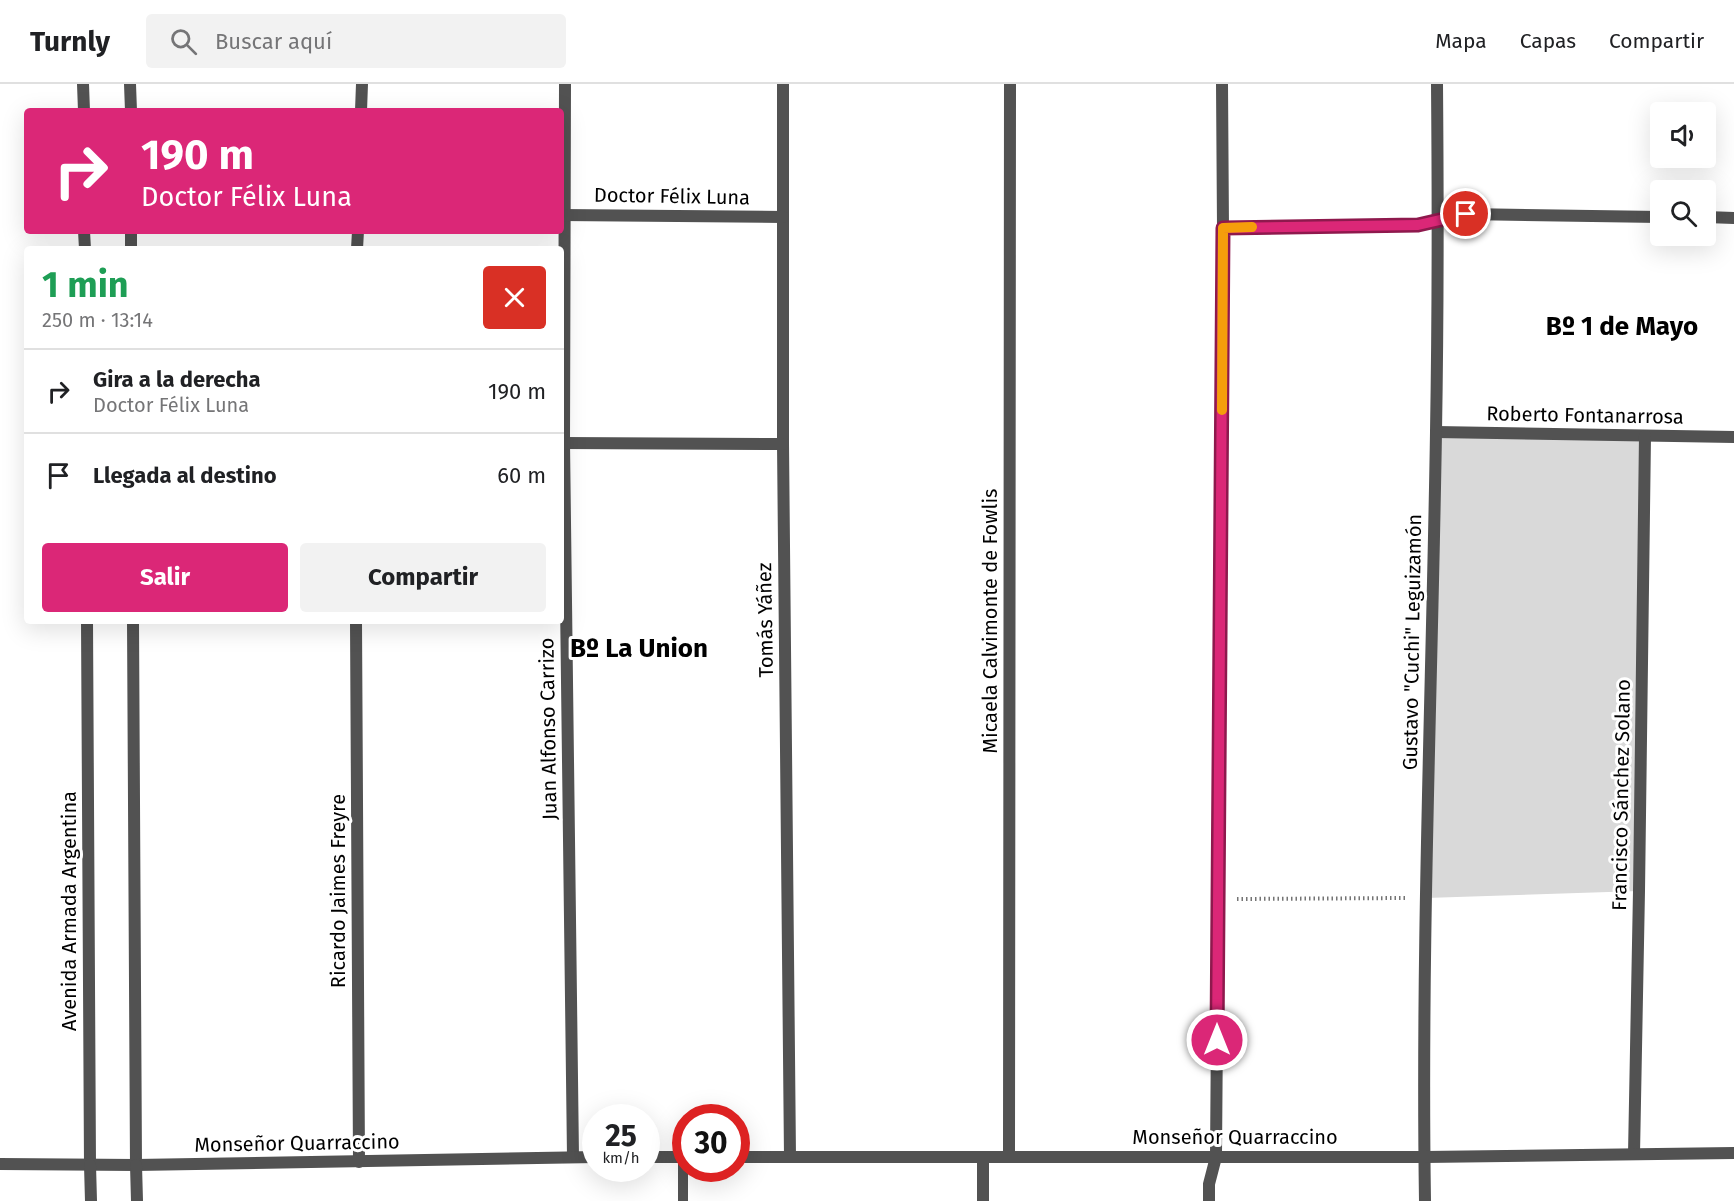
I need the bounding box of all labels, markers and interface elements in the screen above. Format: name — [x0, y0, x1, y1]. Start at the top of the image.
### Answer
search box — [146, 14, 566, 68]
text: Turnly — [30, 25, 110, 58]
icon: search — [167, 25, 200, 58]
text: Buscar aquí — [215, 28, 332, 55]
text: Mapa — [1435, 28, 1487, 54]
text: Capas — [1520, 28, 1576, 54]
text: Compartir — [1609, 28, 1704, 54]
map controls — [1650, 102, 1716, 246]
button: sound — [1650, 102, 1716, 168]
text: 190 m — [141, 130, 254, 180]
icon: right — [42, 132, 120, 210]
button: search — [1650, 180, 1716, 246]
text: Doctor Félix Luna — [141, 181, 352, 213]
street label: Doctor Félix Luna — [594, 183, 750, 209]
pin — [1440, 188, 1491, 239]
icon: arrive — [1449, 197, 1482, 230]
text: 1 min — [42, 263, 129, 307]
button: close — [483, 266, 546, 329]
text: 250 m · 13:14 — [42, 308, 153, 332]
district label: Bº 1 de Mayo — [1546, 311, 1698, 342]
text: Gira a la derecha — [93, 366, 261, 393]
icon: right — [42, 375, 75, 408]
text: 190 m — [488, 378, 546, 405]
text: Doctor Félix Luna — [93, 393, 249, 417]
street label: Roberto Fontanarrosa — [1486, 401, 1684, 429]
icon: arrive — [42, 459, 75, 492]
text: Llegada al destino — [93, 462, 277, 489]
text: 60 m — [497, 462, 546, 489]
street label: Micaela Calvimonte de Fowlis — [978, 489, 1002, 753]
street label: Gustavo "Cuchi" Leguizamón — [1398, 514, 1426, 770]
button: Salir — [42, 543, 288, 612]
button: Compartir — [300, 543, 546, 612]
street label: Tomás Yáñez — [752, 562, 778, 678]
district label: Bº La Union — [570, 633, 708, 664]
street label: Juan Alfonso Carrizo — [534, 638, 562, 820]
street label: Francisco Sánchez Solano — [1607, 679, 1635, 911]
street label: Avenida Armada Argentina — [57, 791, 81, 1031]
street label: Ricardo Jaimes Freyre — [326, 794, 350, 988]
position arrow — [1185, 1008, 1249, 1072]
speed limit sign: 30 — [672, 1104, 750, 1182]
text: 25 — [605, 1118, 637, 1154]
street label: Monseñor Quarraccino — [1132, 1125, 1338, 1149]
street label: Monseñor Quarraccino — [194, 1129, 400, 1157]
text: km/h — [602, 1149, 640, 1167]

